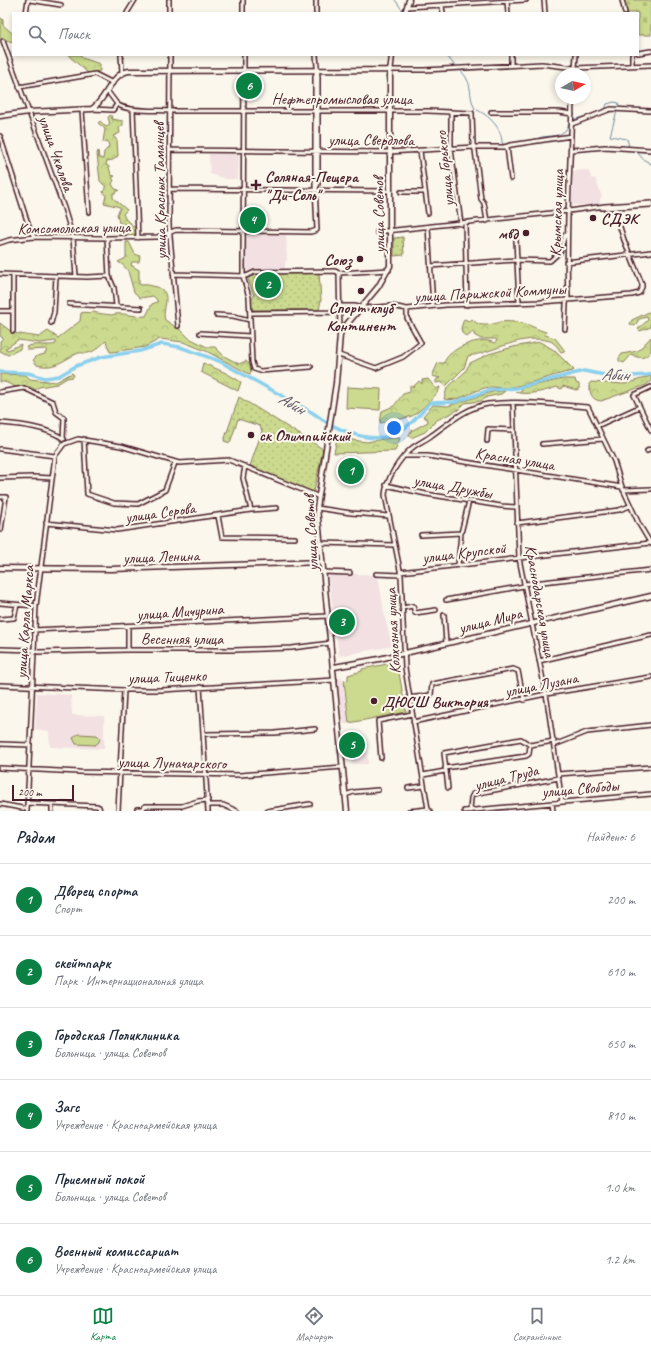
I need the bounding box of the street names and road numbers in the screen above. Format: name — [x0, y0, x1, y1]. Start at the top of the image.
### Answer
street label: Нефтепромысловая улица — [272, 89, 414, 109]
street label: улица Чкалова — [33, 112, 79, 195]
street label: улица Красных Таманцев — [149, 119, 171, 261]
street label: улица Горького — [431, 129, 459, 209]
street label: улица Свердлова — [327, 130, 415, 150]
street label: Крымская улица — [545, 168, 569, 257]
street label: улица Советов — [368, 173, 390, 254]
street label: Комсомольская улица — [17, 217, 132, 239]
street label: улица Парижской Коммуны — [413, 279, 568, 307]
street label: Красная улица — [474, 443, 557, 475]
street label: улица Дружбы — [411, 470, 495, 504]
street label: улица Советов — [299, 491, 323, 572]
street label: улица Серова — [123, 498, 198, 528]
street label: улица Крупской — [420, 538, 508, 568]
street label: Краснодарская улица — [520, 543, 560, 661]
street label: улица Ленина — [122, 546, 201, 568]
street label: улица Карла Маркса — [11, 564, 39, 680]
street label: Колхозная улица — [381, 587, 405, 674]
street label: улица Мичурина — [135, 599, 225, 625]
street label: улица Мира — [456, 603, 525, 639]
street label: Весенняя улица — [141, 629, 224, 649]
street label: улица Тищенко — [126, 666, 208, 688]
street label: улица Лузана — [502, 668, 581, 702]
street label: улица Луначарского — [117, 752, 229, 774]
street label: улица Труда — [471, 760, 542, 796]
street label: улица Свободы — [540, 776, 621, 802]

